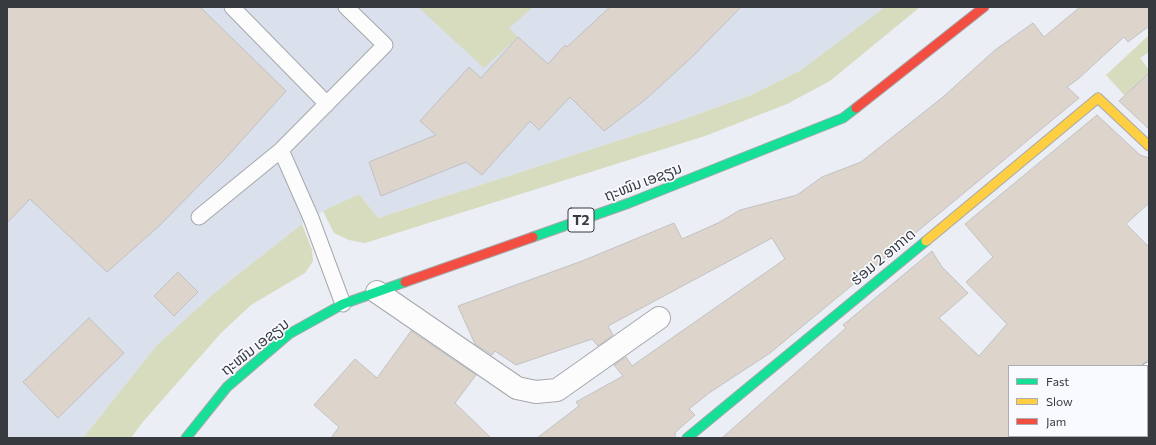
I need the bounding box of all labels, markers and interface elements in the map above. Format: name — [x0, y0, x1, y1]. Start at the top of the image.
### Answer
street label: ຖະໜົນ ເອຊຽນ — [601, 159, 685, 205]
road number: T2 — [568, 208, 594, 232]
street label: ຮ່ອມ 2 ອາກາດ — [847, 225, 919, 289]
street label: ຖະໜົນ ເອຊຽນ — [217, 315, 293, 379]
legend — [1008, 365, 1148, 437]
text: Fast — [1046, 374, 1069, 388]
text: Slow — [1046, 394, 1073, 408]
text: Jam — [1046, 414, 1066, 428]

